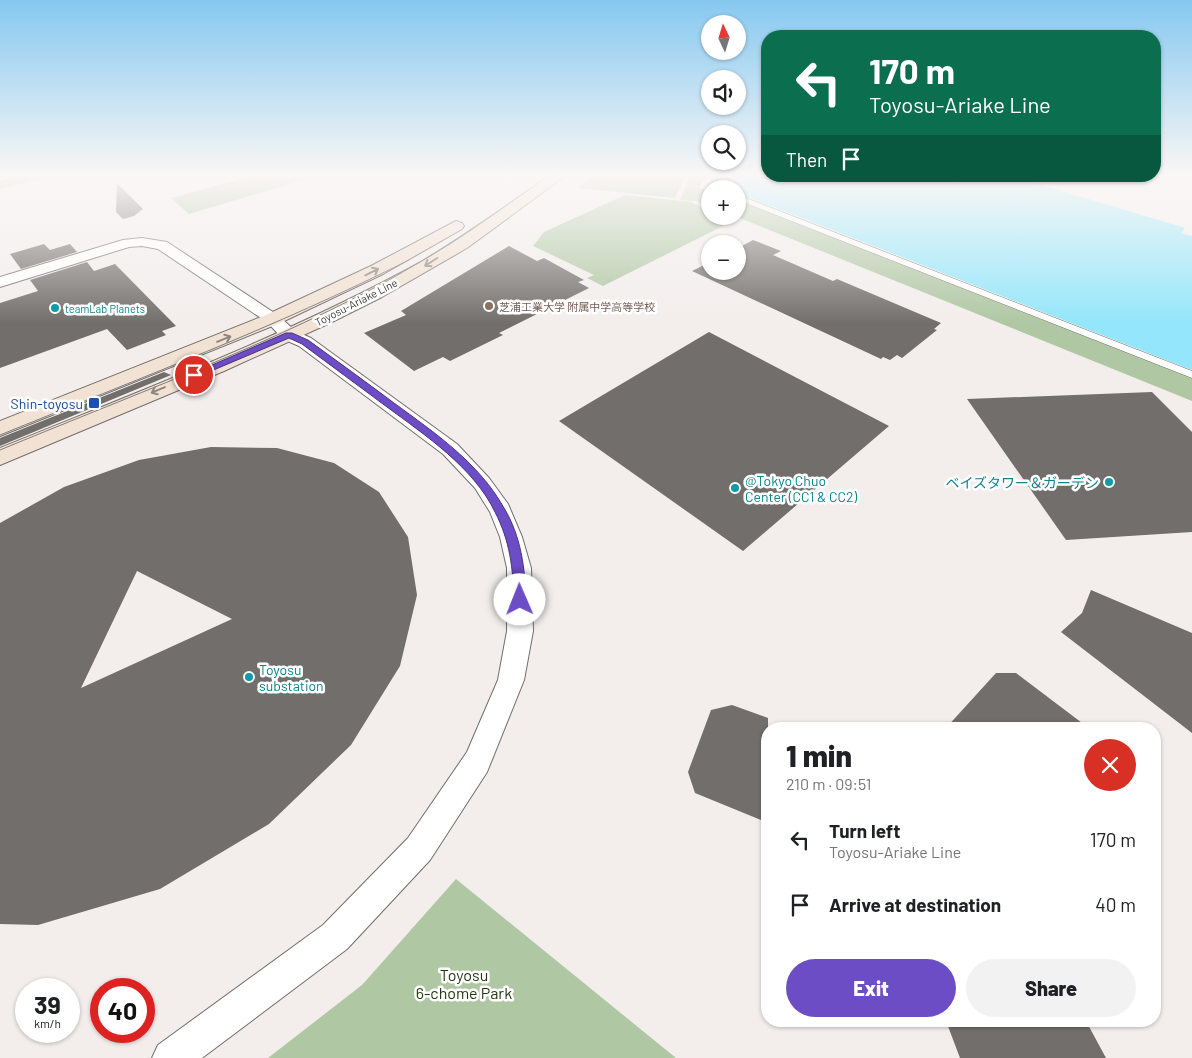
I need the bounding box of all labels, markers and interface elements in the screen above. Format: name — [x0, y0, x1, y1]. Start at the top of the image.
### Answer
north arrow — [701, 15, 746, 60]
map controls — [701, 15, 746, 280]
text: 170 m — [869, 49, 955, 91]
icon: left — [786, 50, 851, 115]
button: sound — [701, 70, 746, 115]
text: Toyosu-Ariake Line — [869, 91, 1051, 117]
button: search — [701, 125, 746, 170]
icon: arrive — [837, 145, 865, 173]
text: Then — [786, 148, 827, 171]
button: + — [701, 180, 746, 225]
button: − — [701, 235, 746, 280]
one-way arrow — [425, 258, 439, 268]
one-way arrow — [364, 267, 379, 276]
street label: Toyosu-Ariake Line — [313, 276, 400, 328]
marker: 芝浦工業大学 附属中学高等学校 — [483, 300, 495, 312]
place label: 芝浦工業大学 附属中学高等学校 — [499, 300, 655, 313]
marker: teamLab Planets — [49, 302, 61, 314]
place label: teamLab Planets — [65, 302, 145, 315]
one-way arrow — [216, 334, 231, 343]
pin — [173, 354, 215, 396]
icon: arrive — [180, 361, 208, 389]
one-way arrow — [150, 387, 165, 396]
place label: Shin-toyosu — [11, 395, 83, 412]
marker: Shin-toyosu — [87, 396, 101, 410]
place label: @Tokyo Chuo Center (CC1 & CC2) — [745, 472, 858, 505]
place label: ベイズタワー＆ガーデン — [945, 474, 1099, 491]
marker: ベイズタワー＆ガーデン — [1103, 476, 1115, 488]
marker: @Tokyo Chuo Center (CC1 & CC2) — [729, 482, 741, 494]
position arrow — [493, 573, 545, 625]
place label: Toyosu substation — [259, 661, 324, 694]
marker: Toyosu substation — [243, 671, 255, 683]
text: 1 min — [786, 737, 852, 773]
button: close — [1084, 739, 1136, 791]
text: 210 m · 09:51 — [786, 774, 871, 793]
text: Turn left — [829, 819, 900, 842]
icon: left — [786, 826, 814, 854]
text: 170 m — [1090, 828, 1136, 851]
text: Toyosu-Ariake Line — [829, 842, 961, 861]
icon: arrive — [786, 891, 814, 919]
text: Arrive at destination — [829, 893, 1001, 916]
text: 40 m — [1095, 893, 1136, 916]
button: Exit — [786, 959, 956, 1017]
button: Share — [966, 959, 1136, 1017]
park label: Toyosu 6-chome Park — [416, 965, 512, 1002]
speed limit sign: 40 — [90, 978, 155, 1043]
text: 39 — [34, 989, 61, 1019]
text: km/h — [34, 1016, 61, 1030]

